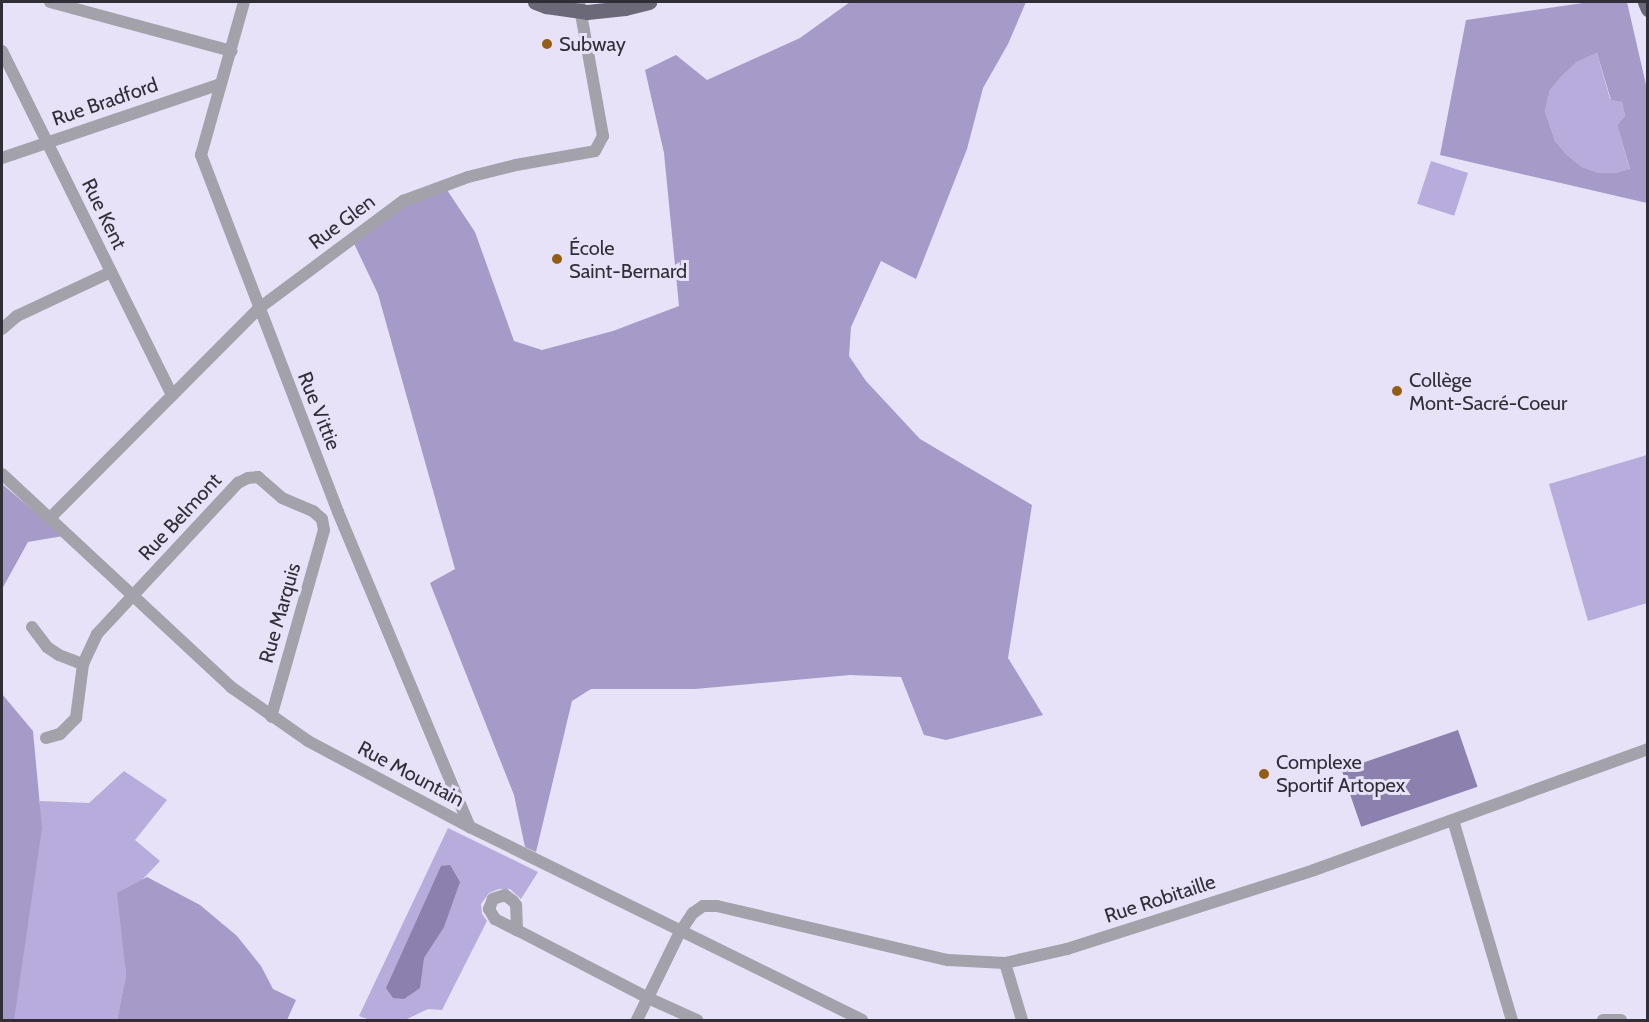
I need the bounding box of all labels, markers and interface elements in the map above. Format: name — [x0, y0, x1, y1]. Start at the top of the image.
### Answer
place label: Subway — [559, 32, 626, 56]
marker: Subway — [540, 37, 554, 51]
street label: Rue Bradford — [49, 73, 161, 131]
street label: Rue Kent — [77, 175, 131, 253]
street label: Rue Glen — [304, 189, 380, 255]
place label: École Saint-Bernard — [569, 236, 687, 283]
marker: École Saint-Bernard — [550, 252, 564, 266]
street label: Rue Vittie — [292, 368, 346, 454]
place label: Collège Mont-Sacré-Coeur — [1409, 368, 1567, 415]
marker: Collège Mont-Sacré-Coeur — [1390, 384, 1404, 398]
street label: Rue Belmont — [134, 469, 226, 565]
street label: Rue Marquis — [254, 560, 306, 666]
street label: Rue Mountain — [354, 736, 468, 812]
place label: Complexe Sportif Artopex — [1276, 750, 1405, 797]
marker: Complexe Sportif Artopex — [1257, 767, 1271, 781]
street label: Rue Robitaille — [1102, 870, 1218, 928]

